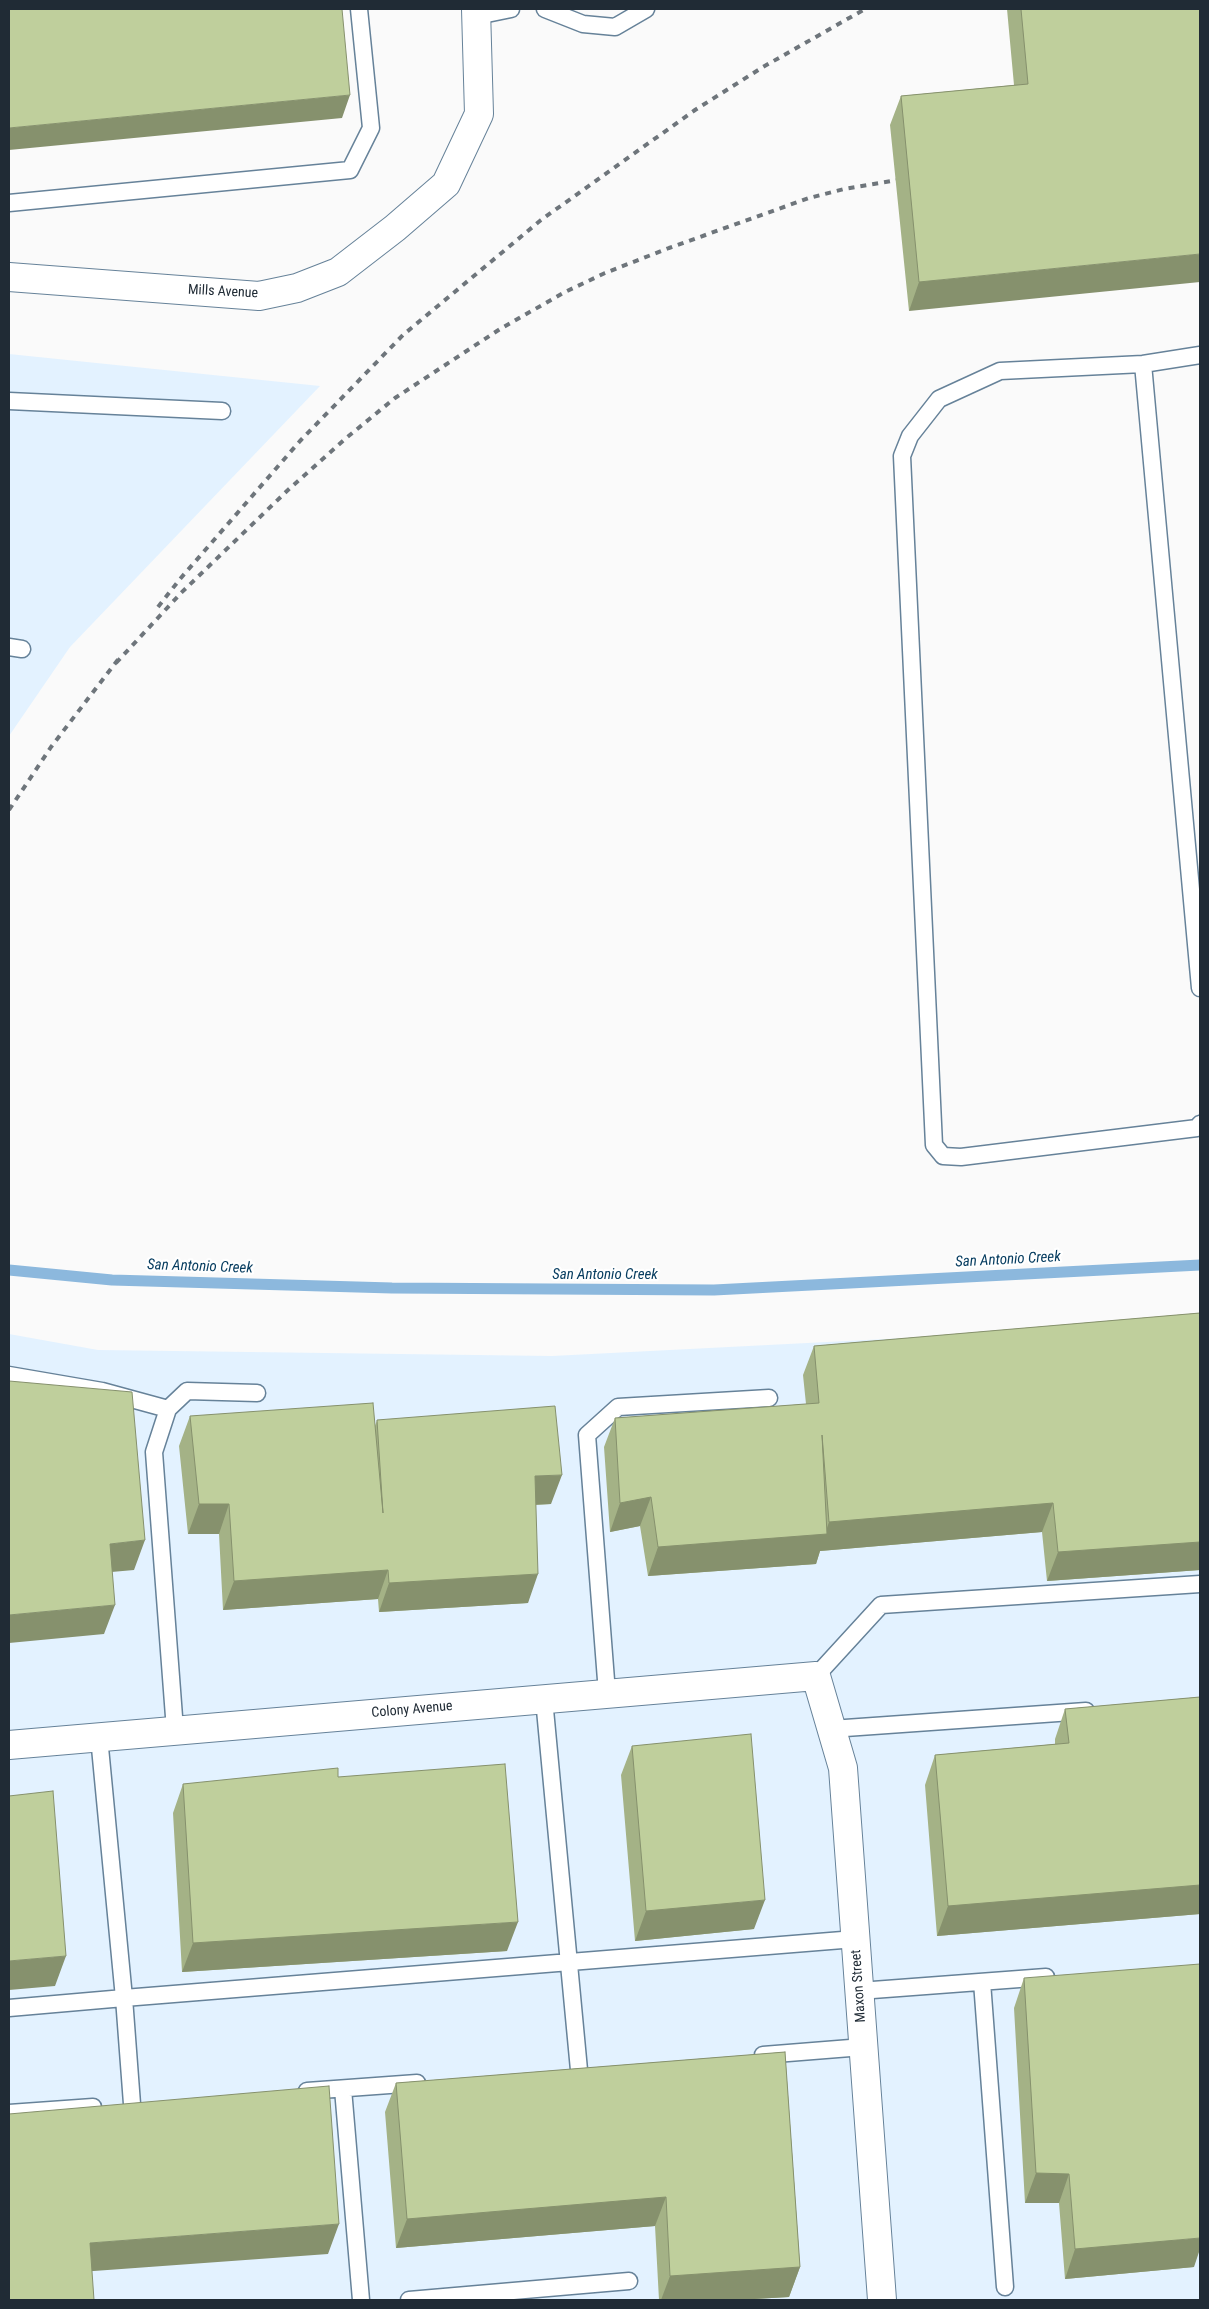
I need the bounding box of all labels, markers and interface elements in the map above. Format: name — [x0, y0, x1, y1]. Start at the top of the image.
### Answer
street label: Mills Avenue — [188, 282, 258, 302]
water label: San Antonio Creek — [955, 1248, 1061, 1272]
water label: San Antonio Creek — [147, 1256, 253, 1278]
water label: San Antonio Creek — [552, 1266, 658, 1284]
street label: Colony Avenue — [371, 1698, 453, 1722]
street label: Maxon Street — [848, 1949, 870, 2023]

